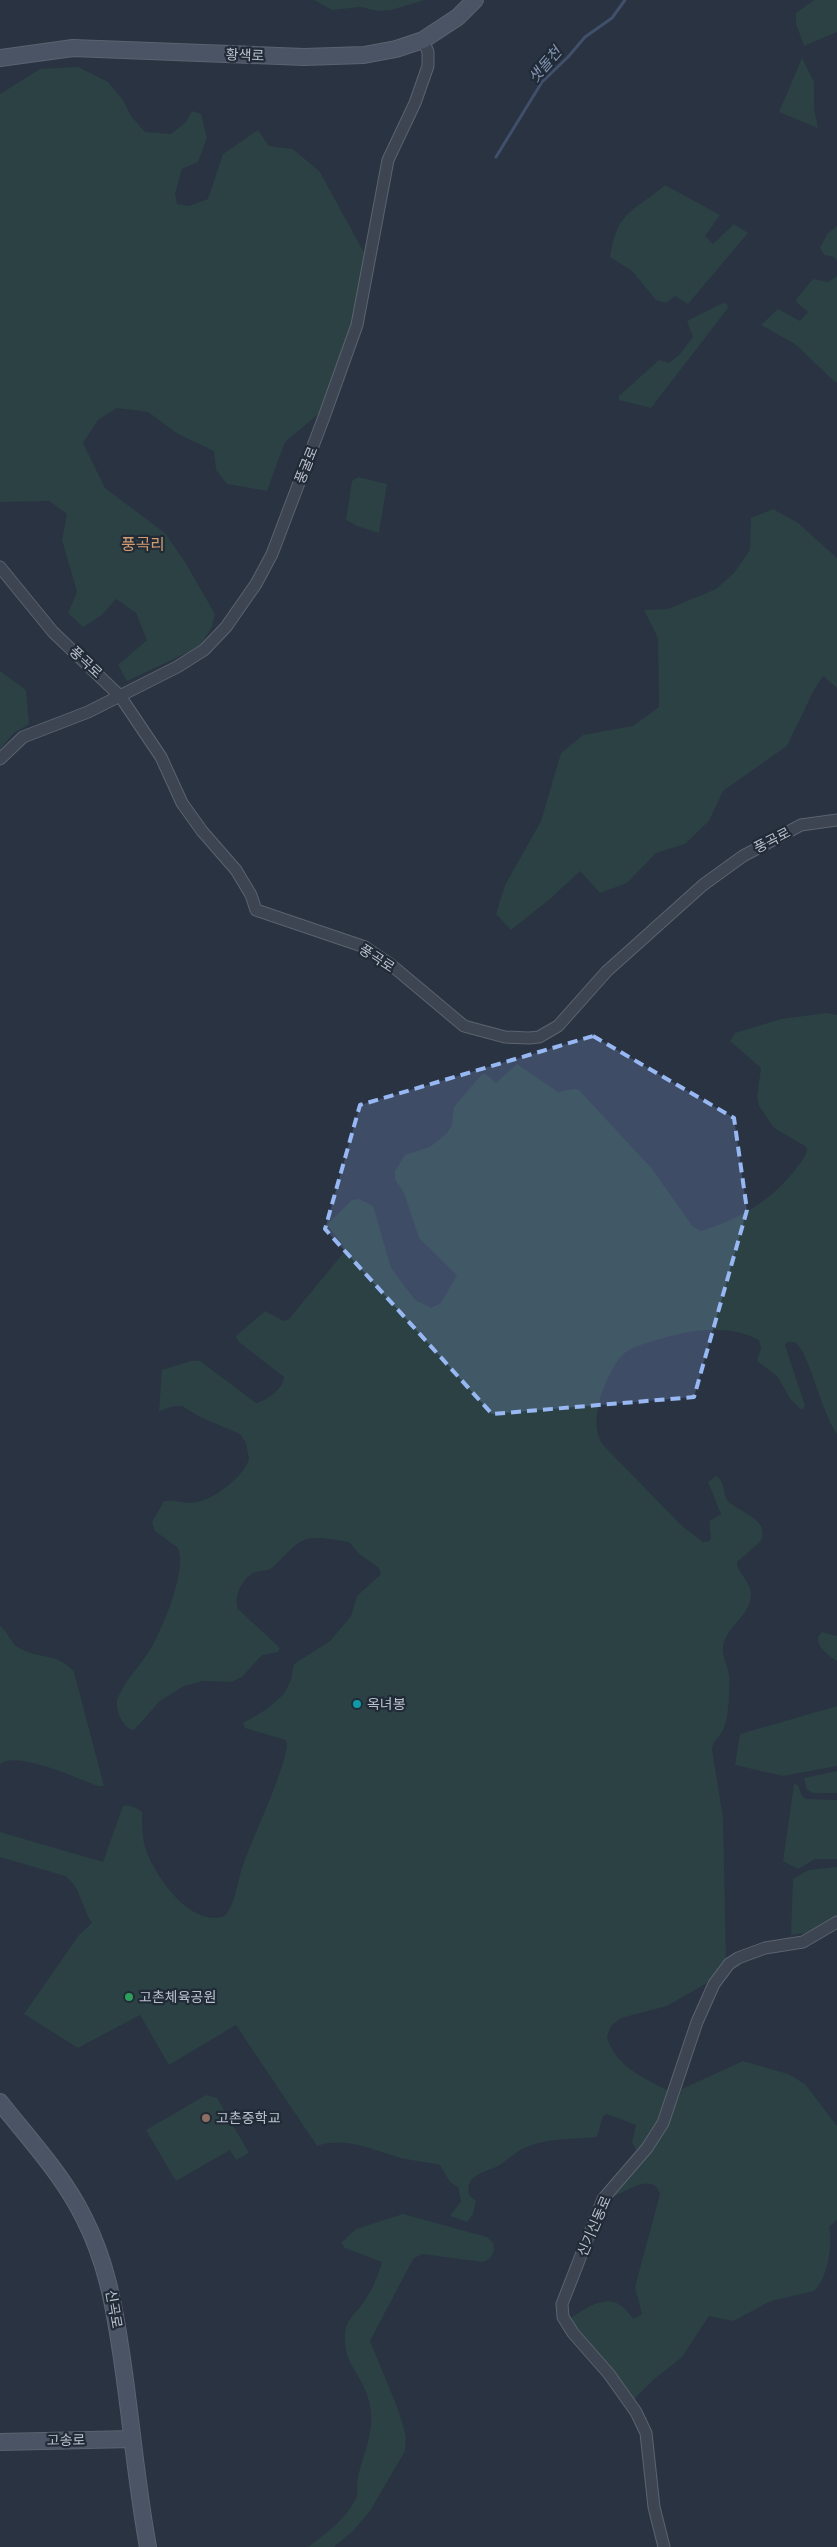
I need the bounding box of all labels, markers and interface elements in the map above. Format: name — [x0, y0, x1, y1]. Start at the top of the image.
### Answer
water label: 샛돌천 — [523, 41, 568, 87]
street label: 황색로 — [225, 45, 265, 65]
street label: 풍굴로 — [290, 444, 322, 486]
district label: 풍곡리 — [121, 533, 165, 555]
street label: 풍곡로 — [66, 642, 106, 682]
street label: 풍곡로 — [751, 823, 793, 857]
street label: 풍곡로 — [356, 940, 398, 976]
place label: 옥녀봉 — [367, 1695, 406, 1713]
marker: 옥녀봉 — [351, 1698, 363, 1710]
place label: 고촌체육공원 — [139, 1988, 216, 2006]
marker: 고촌체육공원 — [123, 1991, 135, 2003]
place label: 고촌중학교 — [216, 2109, 281, 2127]
marker: 고촌중학교 — [200, 2112, 212, 2124]
street label: 신기신동로 — [573, 2193, 615, 2259]
street label: 신곡로 — [102, 2288, 126, 2330]
street label: 고송로 — [47, 2431, 86, 2449]

